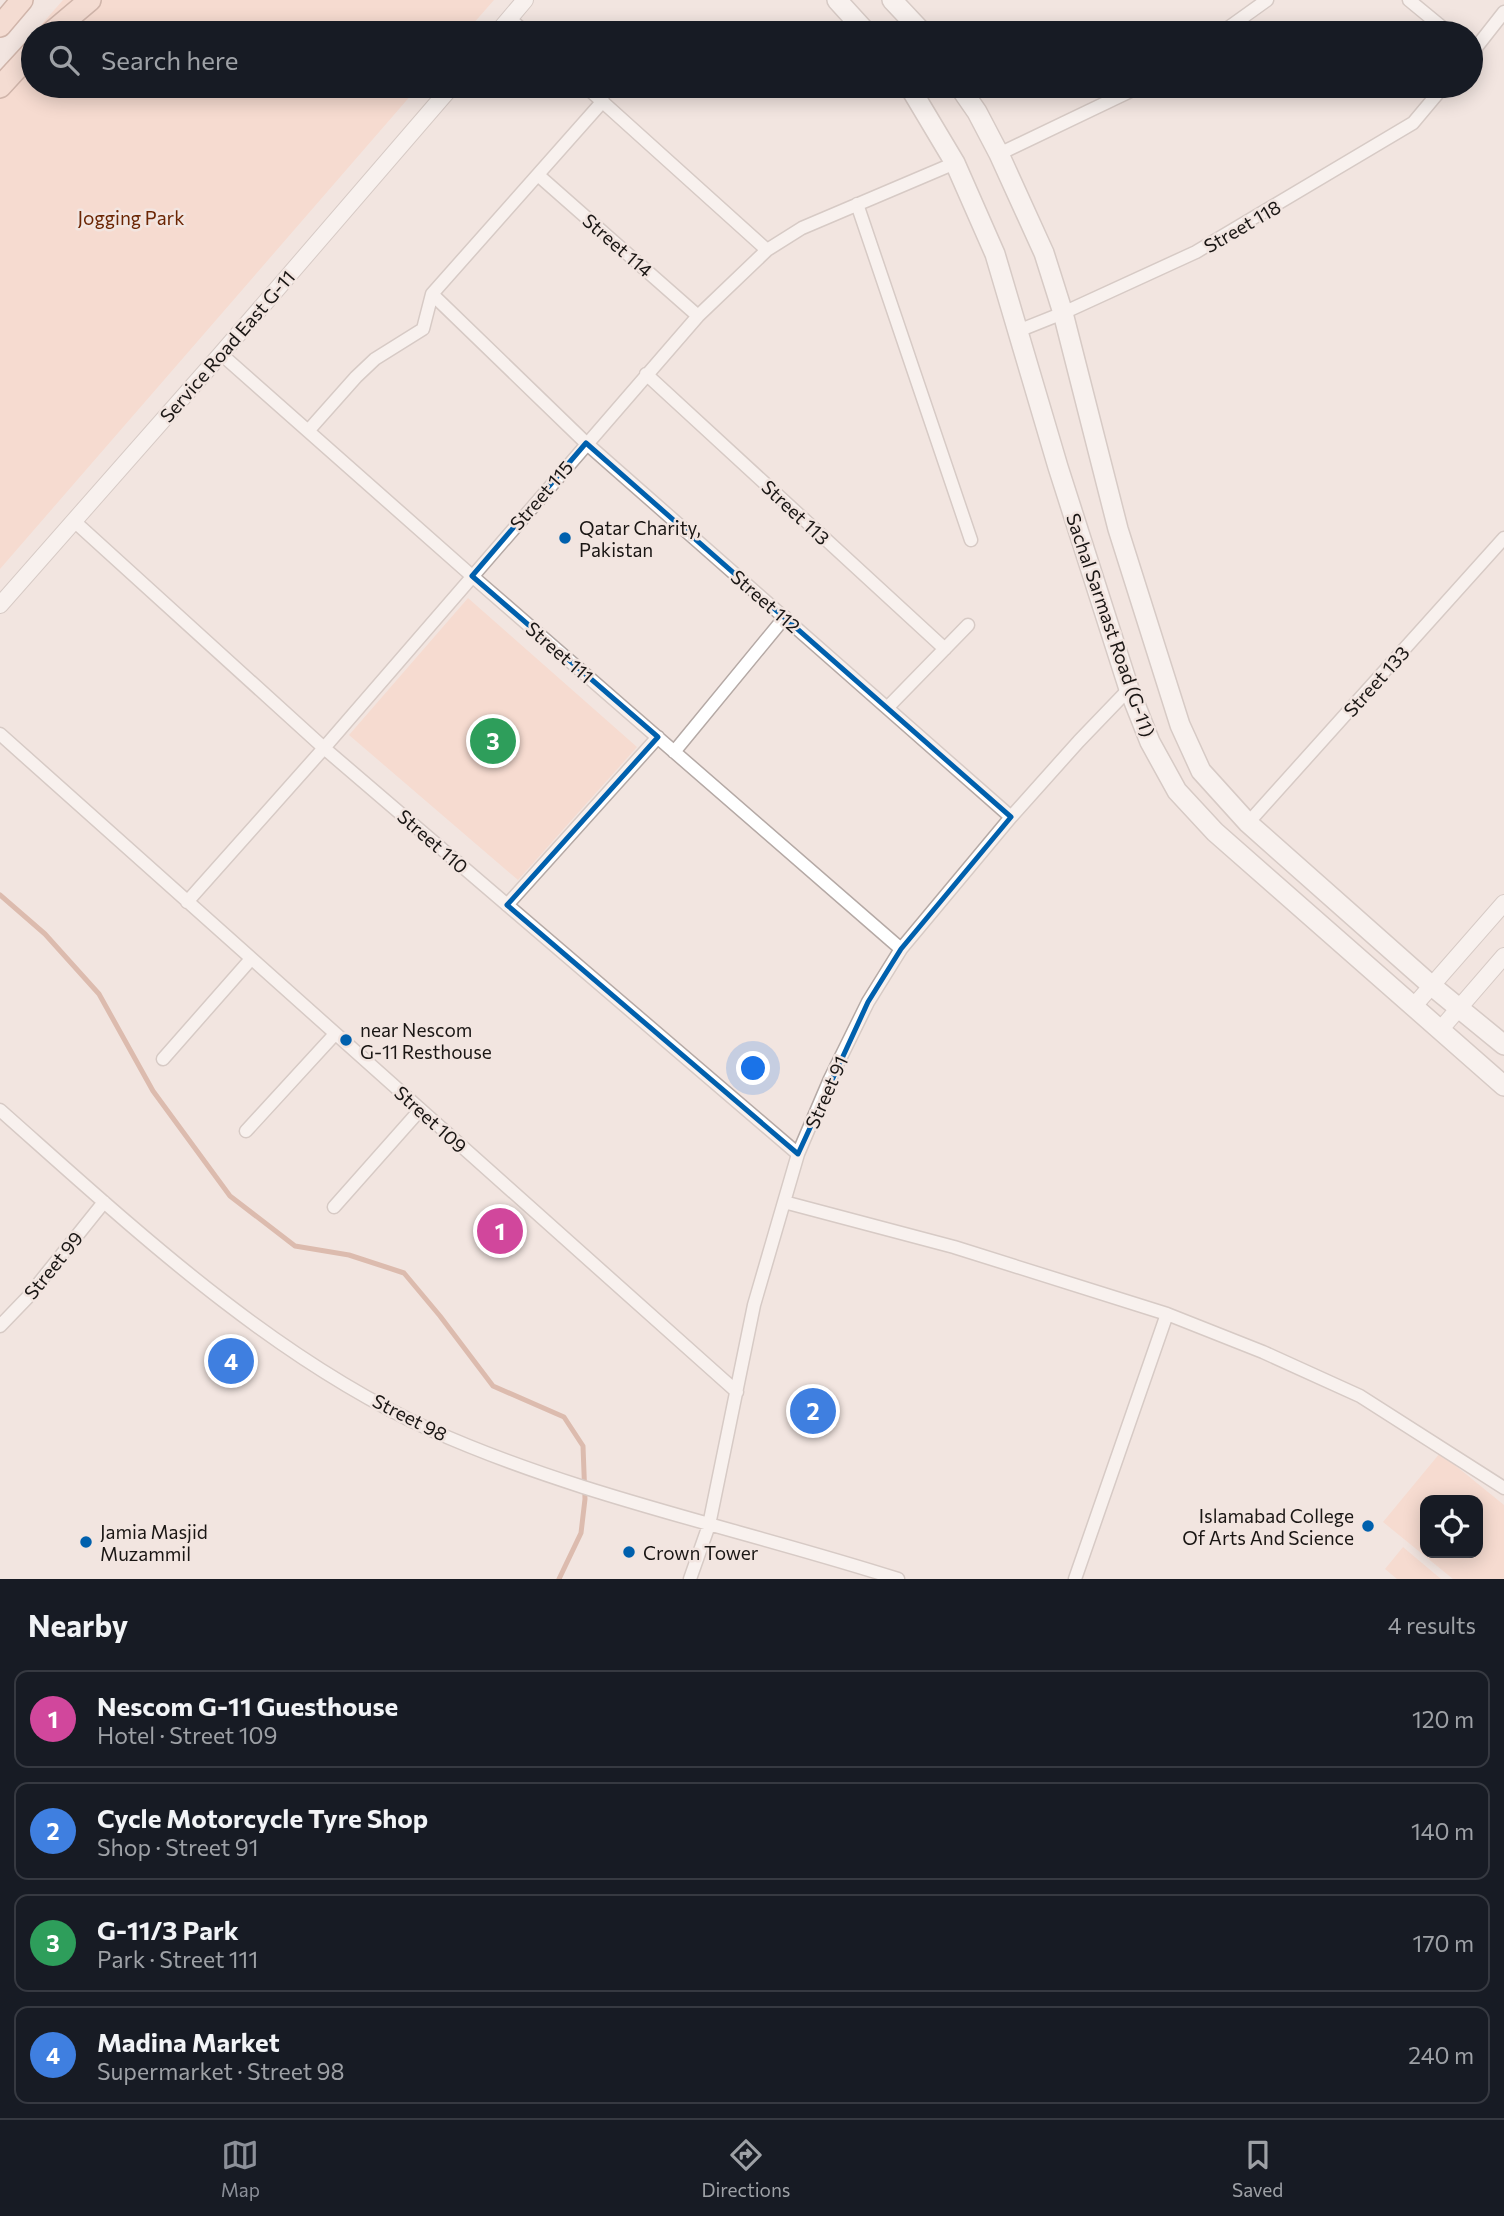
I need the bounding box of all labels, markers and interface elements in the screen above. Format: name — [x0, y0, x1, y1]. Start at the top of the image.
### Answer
search box — [21, 21, 1483, 98]
icon: search — [45, 41, 83, 79]
text: Search here — [101, 44, 239, 75]
street label: Street 118 — [1199, 195, 1285, 257]
park label: Jogging Park — [78, 206, 184, 229]
street label: Street 114 — [578, 208, 658, 282]
street label: Service Road East G-11 — [155, 265, 299, 427]
street label: Street 115 — [505, 456, 577, 534]
street label: Street 113 — [757, 475, 835, 549]
street label: Sachal Sarmast Road (G-11) — [1062, 510, 1160, 740]
place label: Qatar Charity, Pakistan — [579, 516, 701, 561]
marker: Qatar Charity, Pakistan — [557, 530, 573, 546]
street label: Street 112 — [727, 565, 805, 637]
street label: Street 111 — [522, 617, 598, 687]
street label: Street 133 — [1338, 641, 1414, 721]
pin: 3 — [470, 715, 516, 767]
street label: Street 110 — [393, 804, 473, 878]
place label: near Nescom G-11 Resthouse — [360, 1018, 492, 1063]
marker: near Nescom G-11 Resthouse — [338, 1032, 354, 1048]
your location — [736, 1051, 770, 1085]
street label: Street 91 — [800, 1052, 852, 1132]
street label: Street 109 — [390, 1081, 472, 1157]
pin: 1 — [477, 1205, 523, 1257]
street label: Street 99 — [19, 1227, 87, 1303]
pin: 4 — [208, 1335, 254, 1387]
pin: 2 — [790, 1385, 836, 1437]
street label: Street 98 — [369, 1388, 451, 1446]
map controls — [1420, 1495, 1483, 1558]
button: locate — [1420, 1495, 1483, 1558]
place label: Islamabad College Of Arts And Science — [1182, 1504, 1354, 1549]
marker: Islamabad College Of Arts And Science — [1360, 1518, 1376, 1534]
place label: Jamia Masjid Muzammil — [100, 1520, 208, 1565]
marker: Jamia Masjid Muzammil — [78, 1534, 94, 1550]
place label: Crown Tower — [643, 1541, 759, 1564]
marker: Crown Tower — [621, 1544, 637, 1560]
text: Nearby — [28, 1606, 128, 1643]
text: 4 results — [1388, 1611, 1476, 1639]
text: Nescom G-11 Guesthouse — [97, 1690, 398, 1721]
text: 1 — [48, 1705, 58, 1733]
text: 120 m — [1412, 1705, 1474, 1733]
text: Hotel · Street 109 — [97, 1721, 278, 1749]
text: Cycle Motorcycle Tyre Shop — [97, 1802, 428, 1833]
text: 2 — [46, 1817, 60, 1845]
text: 140 m — [1411, 1817, 1474, 1845]
text: Shop · Street 91 — [97, 1833, 258, 1861]
text: G-11/3 Park — [97, 1914, 239, 1945]
text: 3 — [46, 1929, 60, 1957]
text: 170 m — [1413, 1929, 1474, 1957]
text: Park · Street 111 — [97, 1945, 258, 1973]
text: Madina Market — [97, 2026, 280, 2057]
text: 4 — [46, 2041, 60, 2069]
text: 240 m — [1408, 2041, 1474, 2069]
text: Supermarket · Street 98 — [97, 2057, 344, 2085]
tab: Map — [221, 2136, 260, 2201]
tab: Directions — [701, 2136, 791, 2201]
tab: Saved — [1232, 2136, 1283, 2201]

